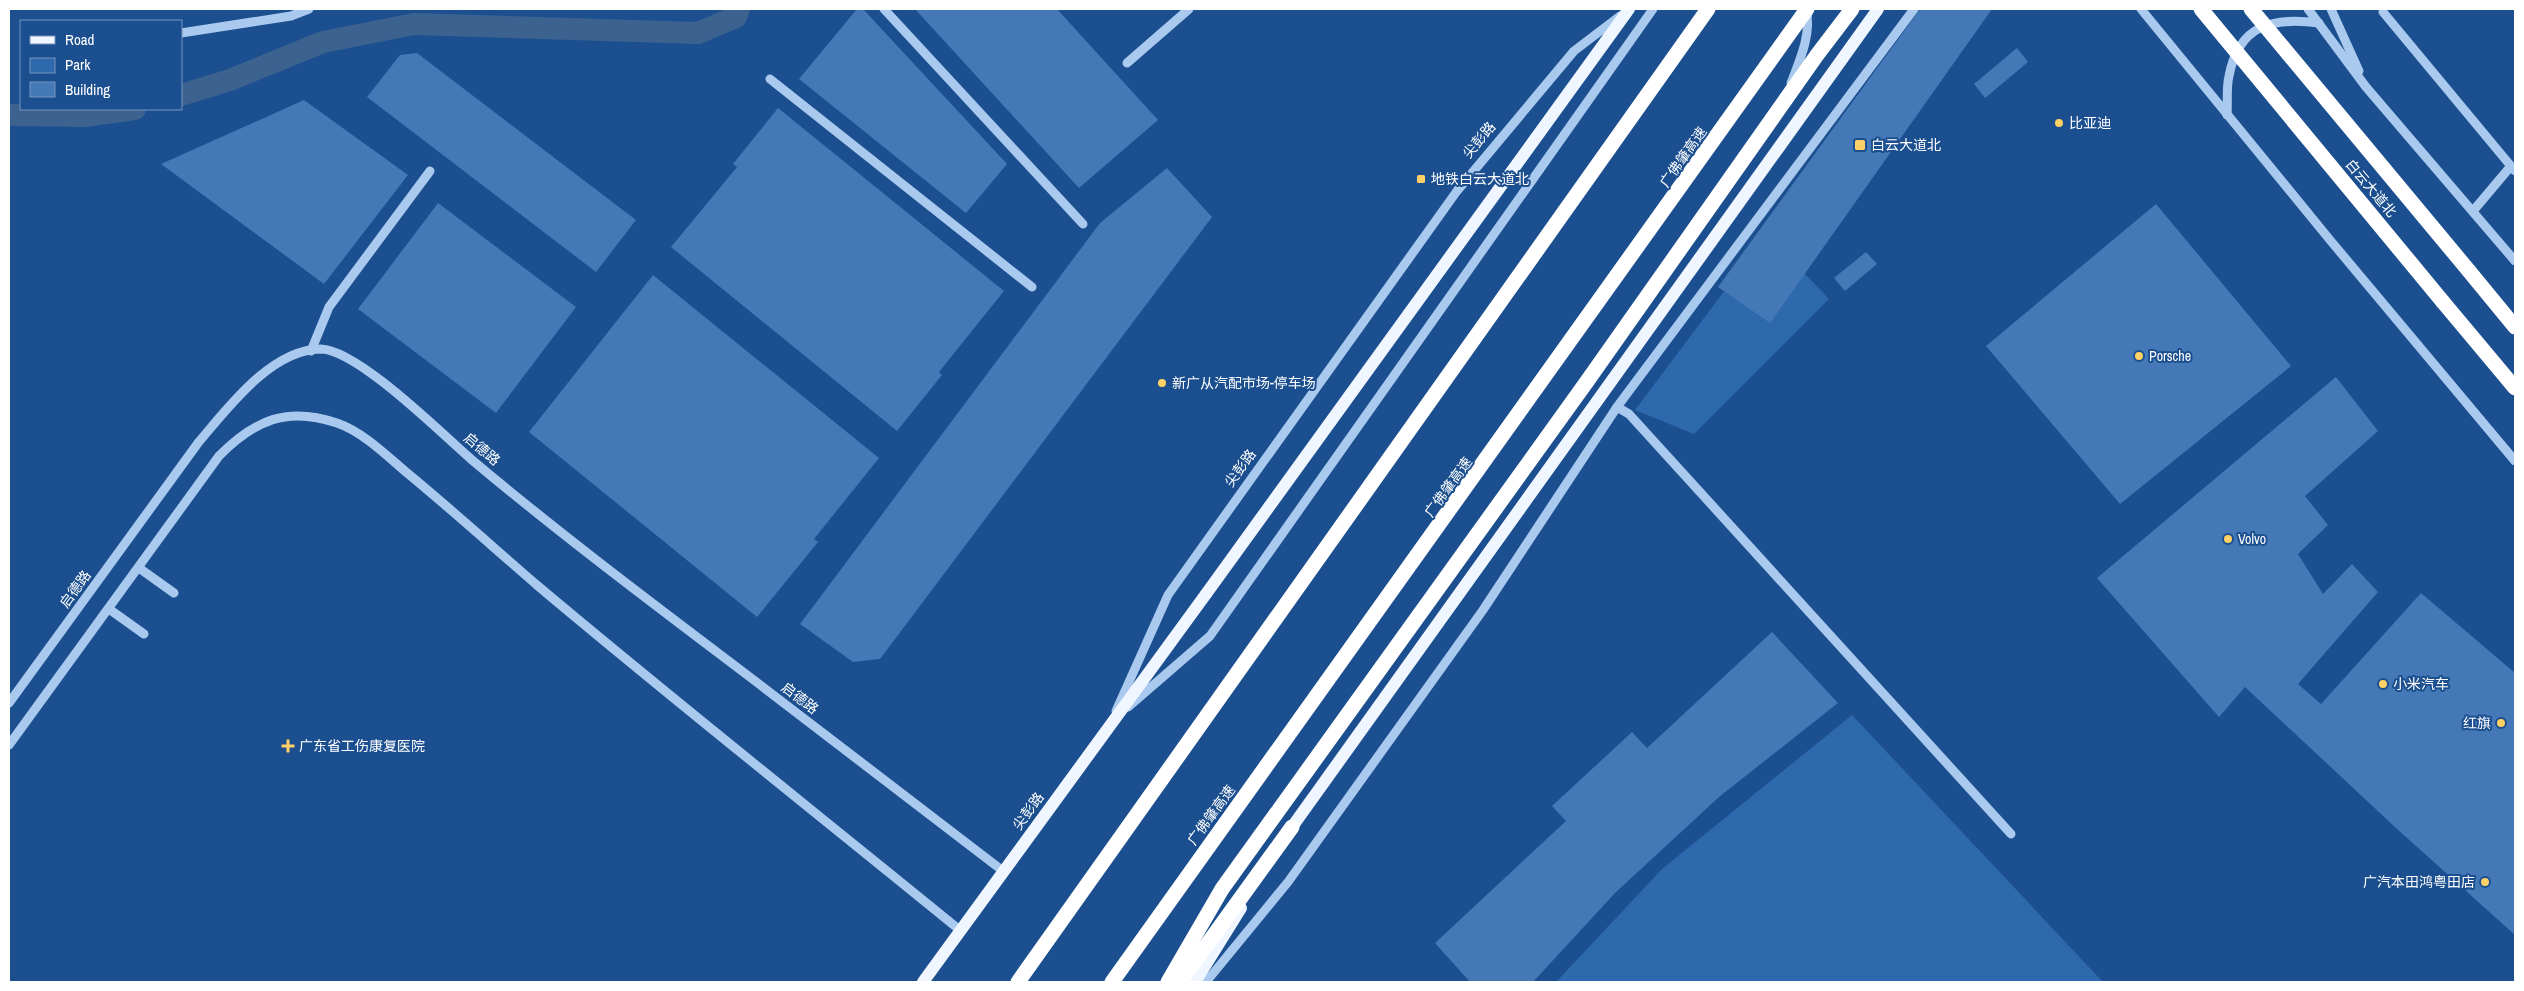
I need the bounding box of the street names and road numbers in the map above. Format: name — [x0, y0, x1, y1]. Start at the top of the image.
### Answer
street label: 尖彭路 — [1459, 118, 1499, 162]
street label: 广佛肇高速 — [1656, 123, 1710, 191]
street label: 白云大道北 — [2342, 155, 2400, 221]
street label: 启德路 — [460, 429, 504, 469]
street label: 尖彭路 — [1220, 446, 1260, 490]
street label: 广佛肇高速 — [1420, 453, 1476, 521]
street label: 启德路 — [55, 567, 95, 611]
street label: 启德路 — [778, 678, 822, 718]
street label: 广佛肇高速 — [1183, 781, 1239, 849]
street label: 尖彭路 — [1008, 789, 1048, 833]

